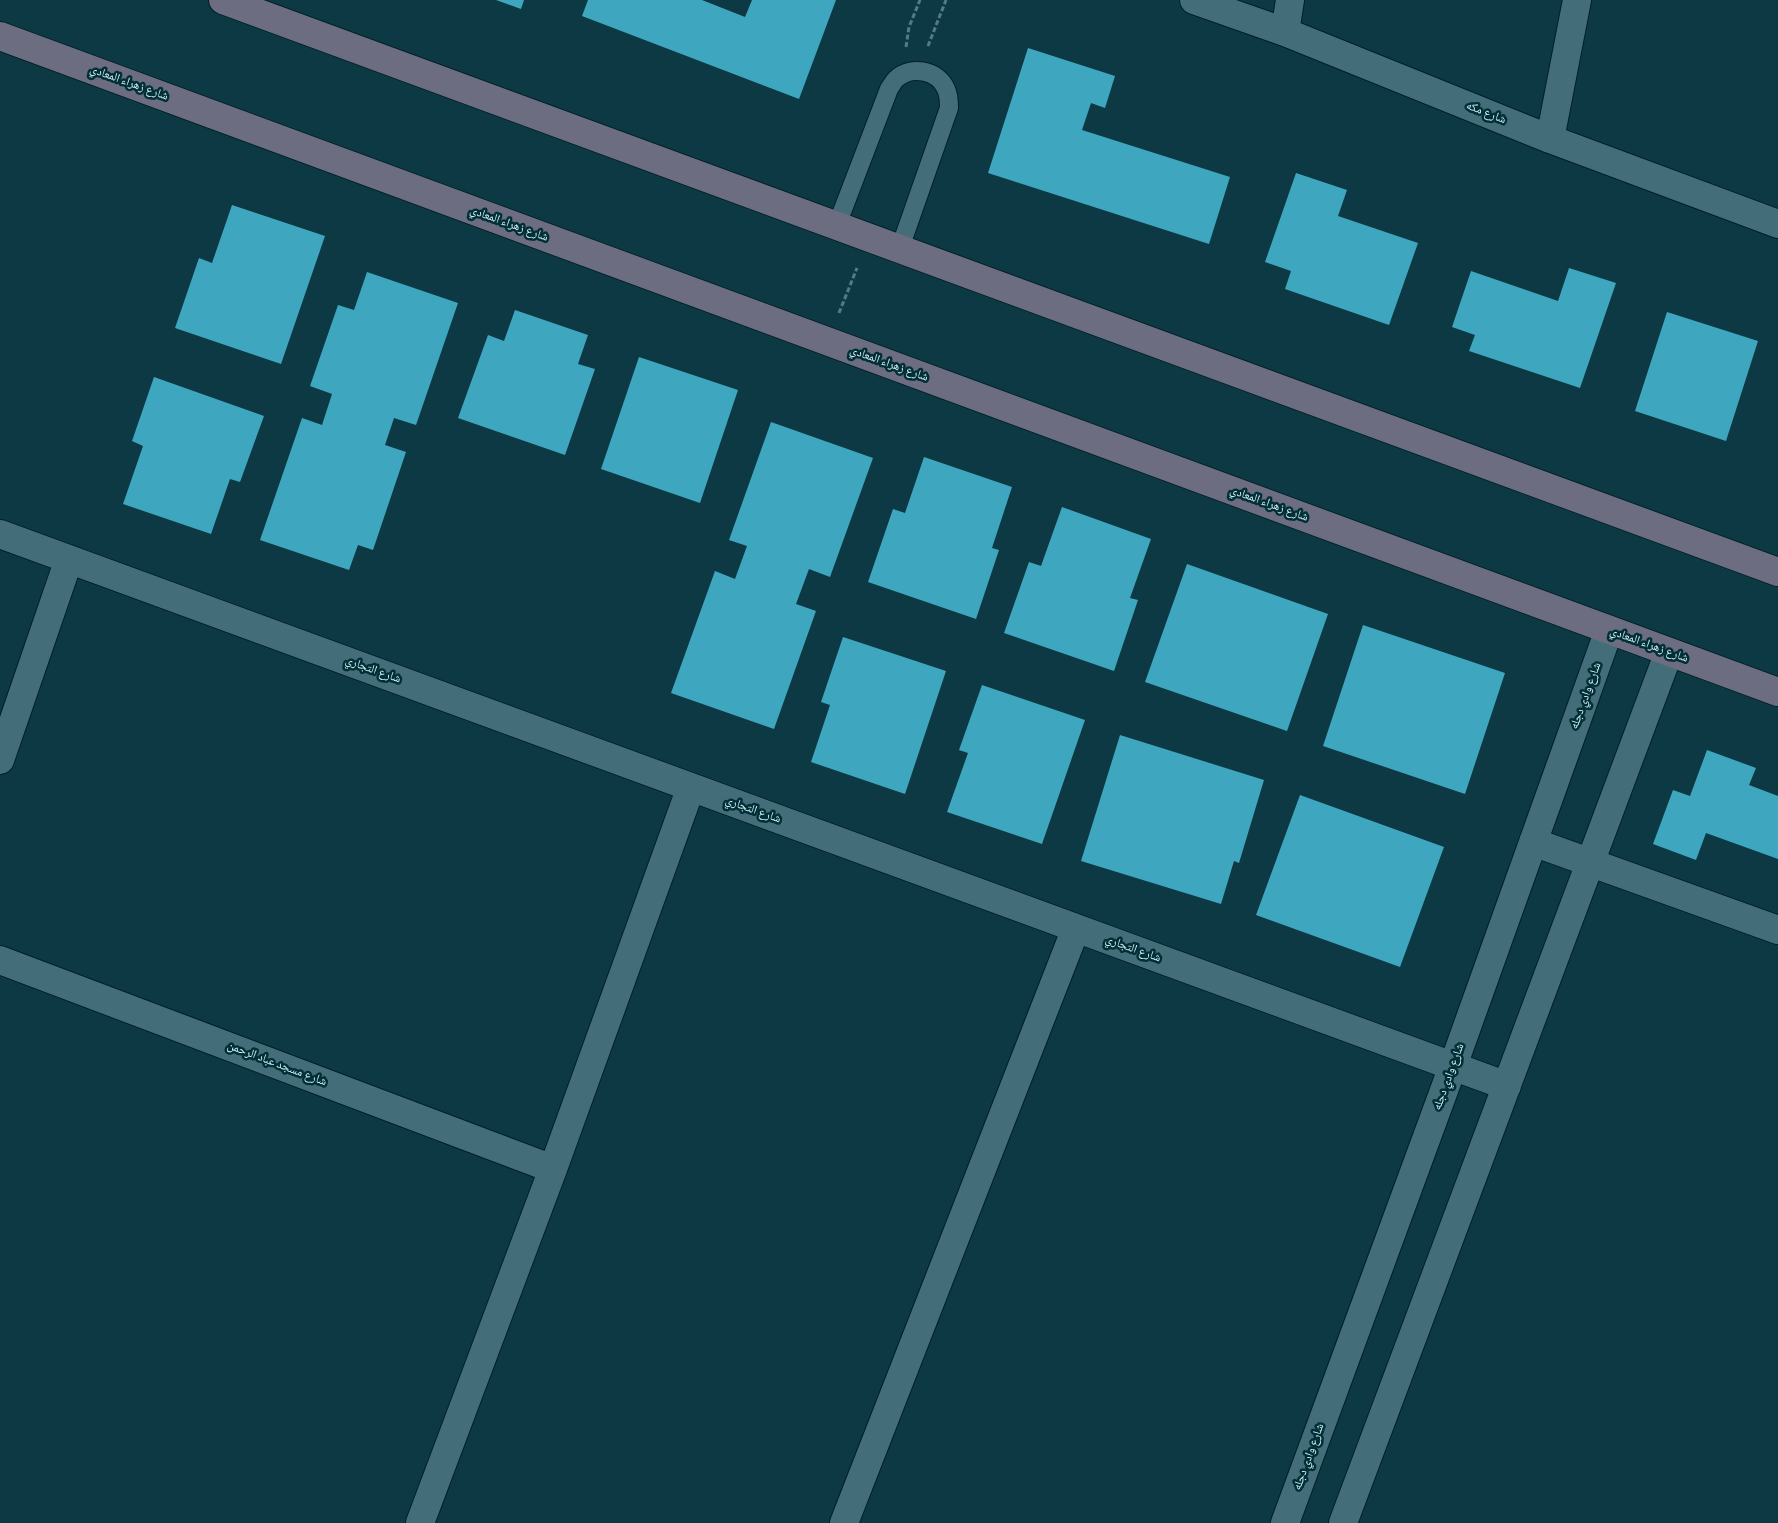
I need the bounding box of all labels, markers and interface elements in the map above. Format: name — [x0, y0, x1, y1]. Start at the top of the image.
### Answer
street label: شارع زهراء المعادي — [88, 62, 170, 104]
street label: شارع مكه — [1464, 98, 1508, 128]
street label: شارع زهراء المعادي — [468, 203, 550, 245]
street label: شارع زهراء المعادي — [848, 343, 930, 385]
street label: شارع زهراء المعادي — [1228, 483, 1310, 525]
street label: شارع زهراء المعادي — [1608, 624, 1690, 666]
street label: شارع التجاري — [343, 653, 403, 687]
street label: شارع وادي دجله — [1567, 661, 1605, 731]
street label: شارع التجاري — [723, 793, 783, 827]
street label: شارع التجاري — [1103, 932, 1163, 966]
street label: شارع مسجد عباد الرحمن — [225, 1038, 329, 1090]
street label: شارع وادي دجله — [1430, 1042, 1468, 1112]
street label: شارع وادي دجله — [1290, 1422, 1328, 1492]

